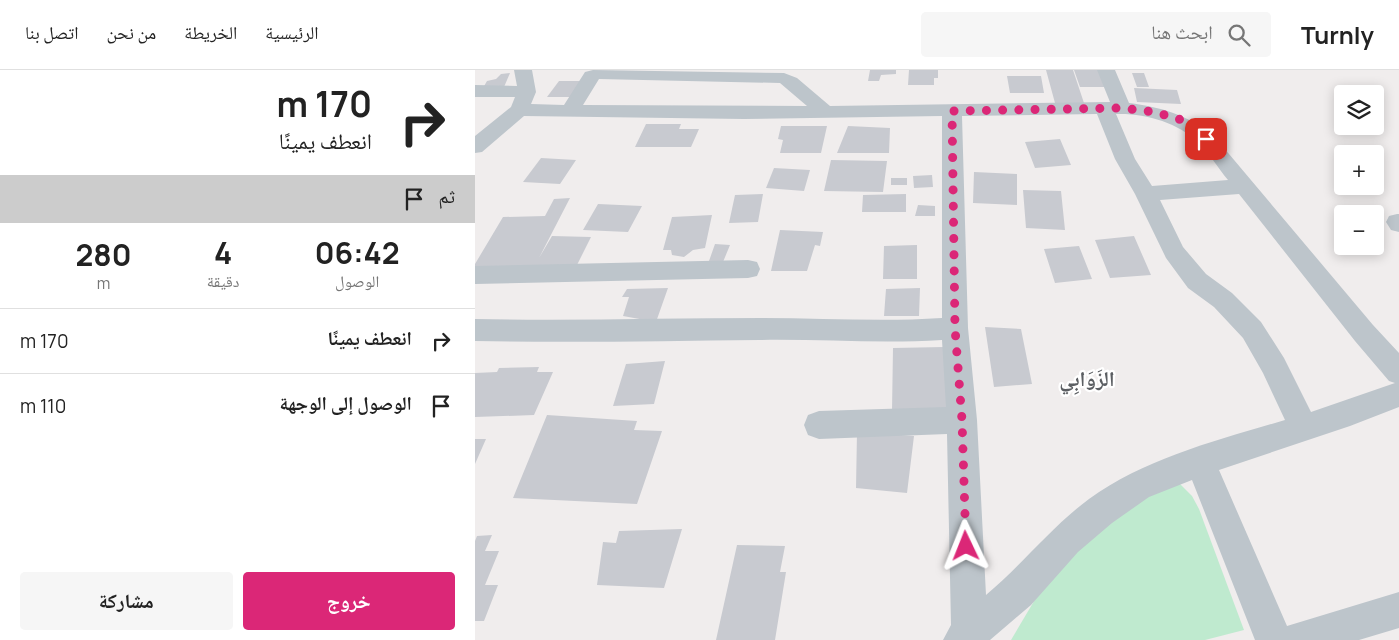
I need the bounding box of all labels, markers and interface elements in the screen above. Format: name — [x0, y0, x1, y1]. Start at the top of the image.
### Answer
search box — [921, 12, 1271, 57]
text: Turnly — [1301, 18, 1374, 51]
text: ابحث هنا — [1151, 19, 1213, 45]
text: اتصل بنا — [25, 20, 78, 44]
text: من نحن — [106, 20, 156, 44]
text: الخريطة — [184, 20, 237, 44]
text: الرئيسية — [265, 20, 319, 44]
icon: search — [1225, 21, 1253, 49]
text: 170 m — [276, 80, 372, 128]
map controls — [1334, 85, 1384, 255]
button: layers — [1334, 85, 1384, 135]
icon: right — [390, 90, 455, 155]
pin — [1185, 118, 1227, 160]
icon: arrive — [1192, 125, 1220, 153]
text: انعطف يمينًا — [279, 126, 372, 156]
button: + — [1334, 145, 1384, 195]
text: ثم — [438, 183, 455, 209]
icon: arrive — [400, 185, 428, 213]
button: − — [1334, 205, 1384, 255]
text: 4 — [214, 232, 232, 273]
text: 06:42 — [315, 232, 400, 273]
text: 280 — [75, 234, 131, 275]
text: دقيقة — [207, 270, 239, 292]
text: الوصول — [335, 270, 379, 292]
text: m — [97, 272, 110, 294]
text: انعطف يمينًا — [328, 325, 412, 351]
icon: right — [427, 327, 455, 355]
text: 170 m — [20, 328, 68, 354]
district label: الزَوَابِي — [1059, 364, 1115, 395]
text: الوصول إلى الوجهة — [279, 390, 412, 416]
icon: arrive — [427, 392, 455, 420]
text: 110 m — [20, 393, 66, 419]
position arrow — [939, 519, 991, 571]
button: مشاركة — [20, 572, 233, 630]
button: خروج — [243, 572, 455, 630]

